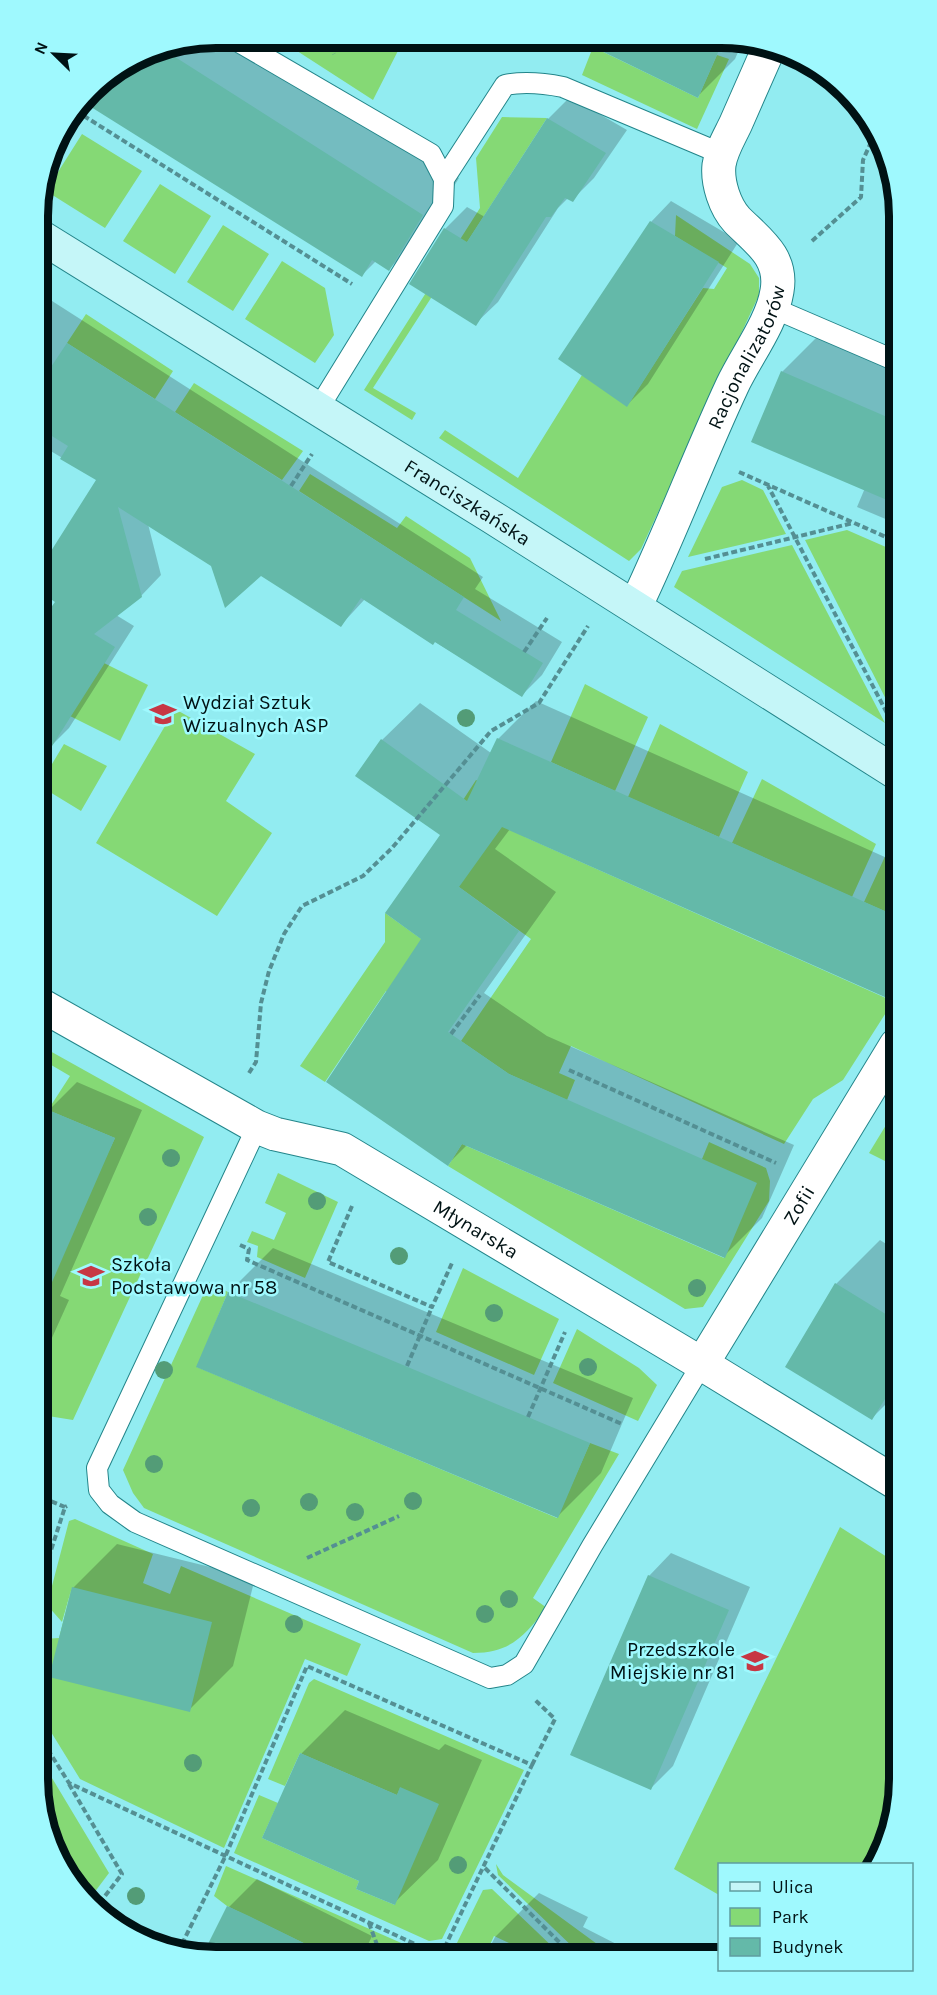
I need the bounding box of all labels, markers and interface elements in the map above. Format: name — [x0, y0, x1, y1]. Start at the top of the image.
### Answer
north arrow — [24, 24, 84, 84]
text: N — [30, 39, 52, 57]
street label: Racjonalizatorów — [703, 283, 789, 433]
street label: Franciszkańska — [400, 454, 535, 550]
place label: Wydział Sztuk Wizualnych ASP — [183, 691, 328, 737]
school or university icon: Wydział Sztuk Wizualnych ASP — [148, 699, 178, 729]
street label: Zofii — [778, 1181, 819, 1229]
street label: Młynarska — [429, 1195, 523, 1263]
place label: Szkoła Podstawowa nr 58 — [111, 1253, 277, 1299]
school or university icon: Szkoła Podstawowa nr 58 — [76, 1261, 106, 1291]
place label: Przedszkole Miejskie nr 81 — [610, 1638, 735, 1684]
school or university icon: Przedszkole Miejskie nr 81 — [740, 1646, 770, 1676]
legend — [718, 1863, 913, 1971]
text: Ulica — [772, 1876, 813, 1898]
text: Park — [772, 1906, 809, 1928]
text: Budynek — [772, 1936, 843, 1958]

